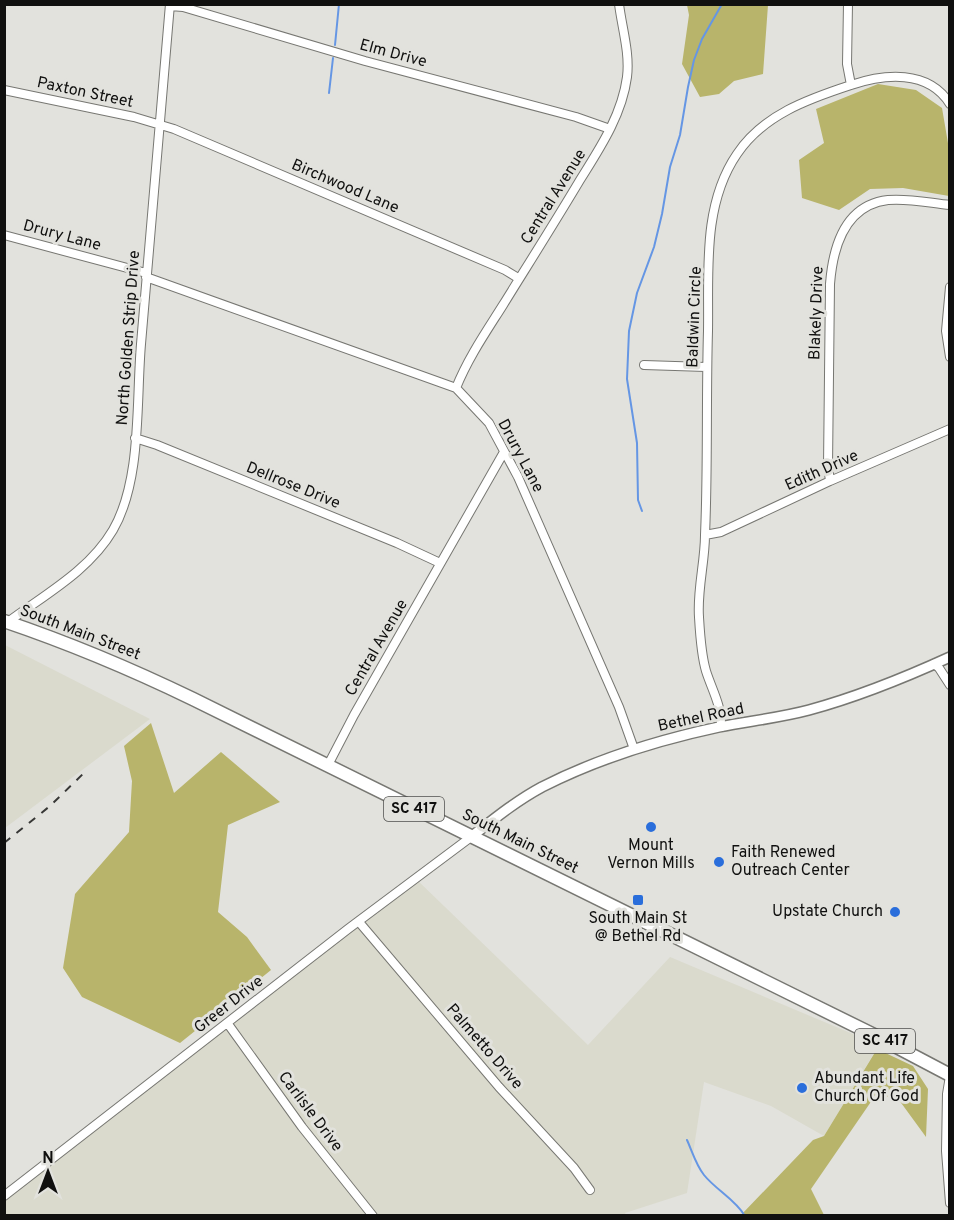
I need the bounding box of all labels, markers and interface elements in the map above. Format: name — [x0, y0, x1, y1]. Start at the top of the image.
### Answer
street label: Elm Drive — [357, 35, 429, 73]
street label: Paxton Street — [35, 73, 135, 113]
street label: Central Avenue — [517, 146, 591, 248]
street label: Birchwood Lane — [288, 155, 402, 219]
street label: Drury Lane — [21, 216, 103, 256]
street label: North Golden Strip Drive — [113, 250, 145, 426]
street label: Baldwin Circle — [683, 266, 707, 368]
street label: Blakely Drive — [805, 266, 829, 360]
street label: Drury Lane — [492, 416, 548, 496]
street label: Edith Drive — [782, 446, 862, 496]
street label: Dellrose Drive — [243, 458, 343, 514]
street label: Central Avenue — [341, 596, 413, 700]
street label: South Main Street — [17, 601, 143, 665]
street label: Bethel Road — [656, 699, 746, 737]
road number: SC 417 — [384, 797, 444, 821]
street label: South Main Street — [458, 805, 582, 879]
marker: Mount Vernon Mills — [644, 820, 658, 834]
place label: Mount Vernon Mills — [607, 836, 695, 874]
place label: Faith Renewed Outreach Center — [731, 843, 850, 881]
marker: Faith Renewed Outreach Center — [712, 855, 726, 869]
marker: South Main St @ Bethel Rd — [631, 893, 645, 907]
place label: Upstate Church — [772, 902, 883, 922]
marker: Upstate Church — [888, 905, 902, 919]
place label: South Main St @ Bethel Rd — [589, 909, 687, 947]
street label: Greer Drive — [190, 972, 268, 1038]
street label: Palmetto Drive — [441, 1000, 527, 1094]
road number: SC 417 — [855, 1029, 915, 1053]
street label: Carlisle Drive — [273, 1068, 347, 1156]
place label: Abundant Life Church Of God — [814, 1069, 919, 1107]
marker: Abundant Life Church Of God — [795, 1081, 809, 1095]
north arrow — [18, 1142, 78, 1202]
text: N — [42, 1149, 54, 1169]

